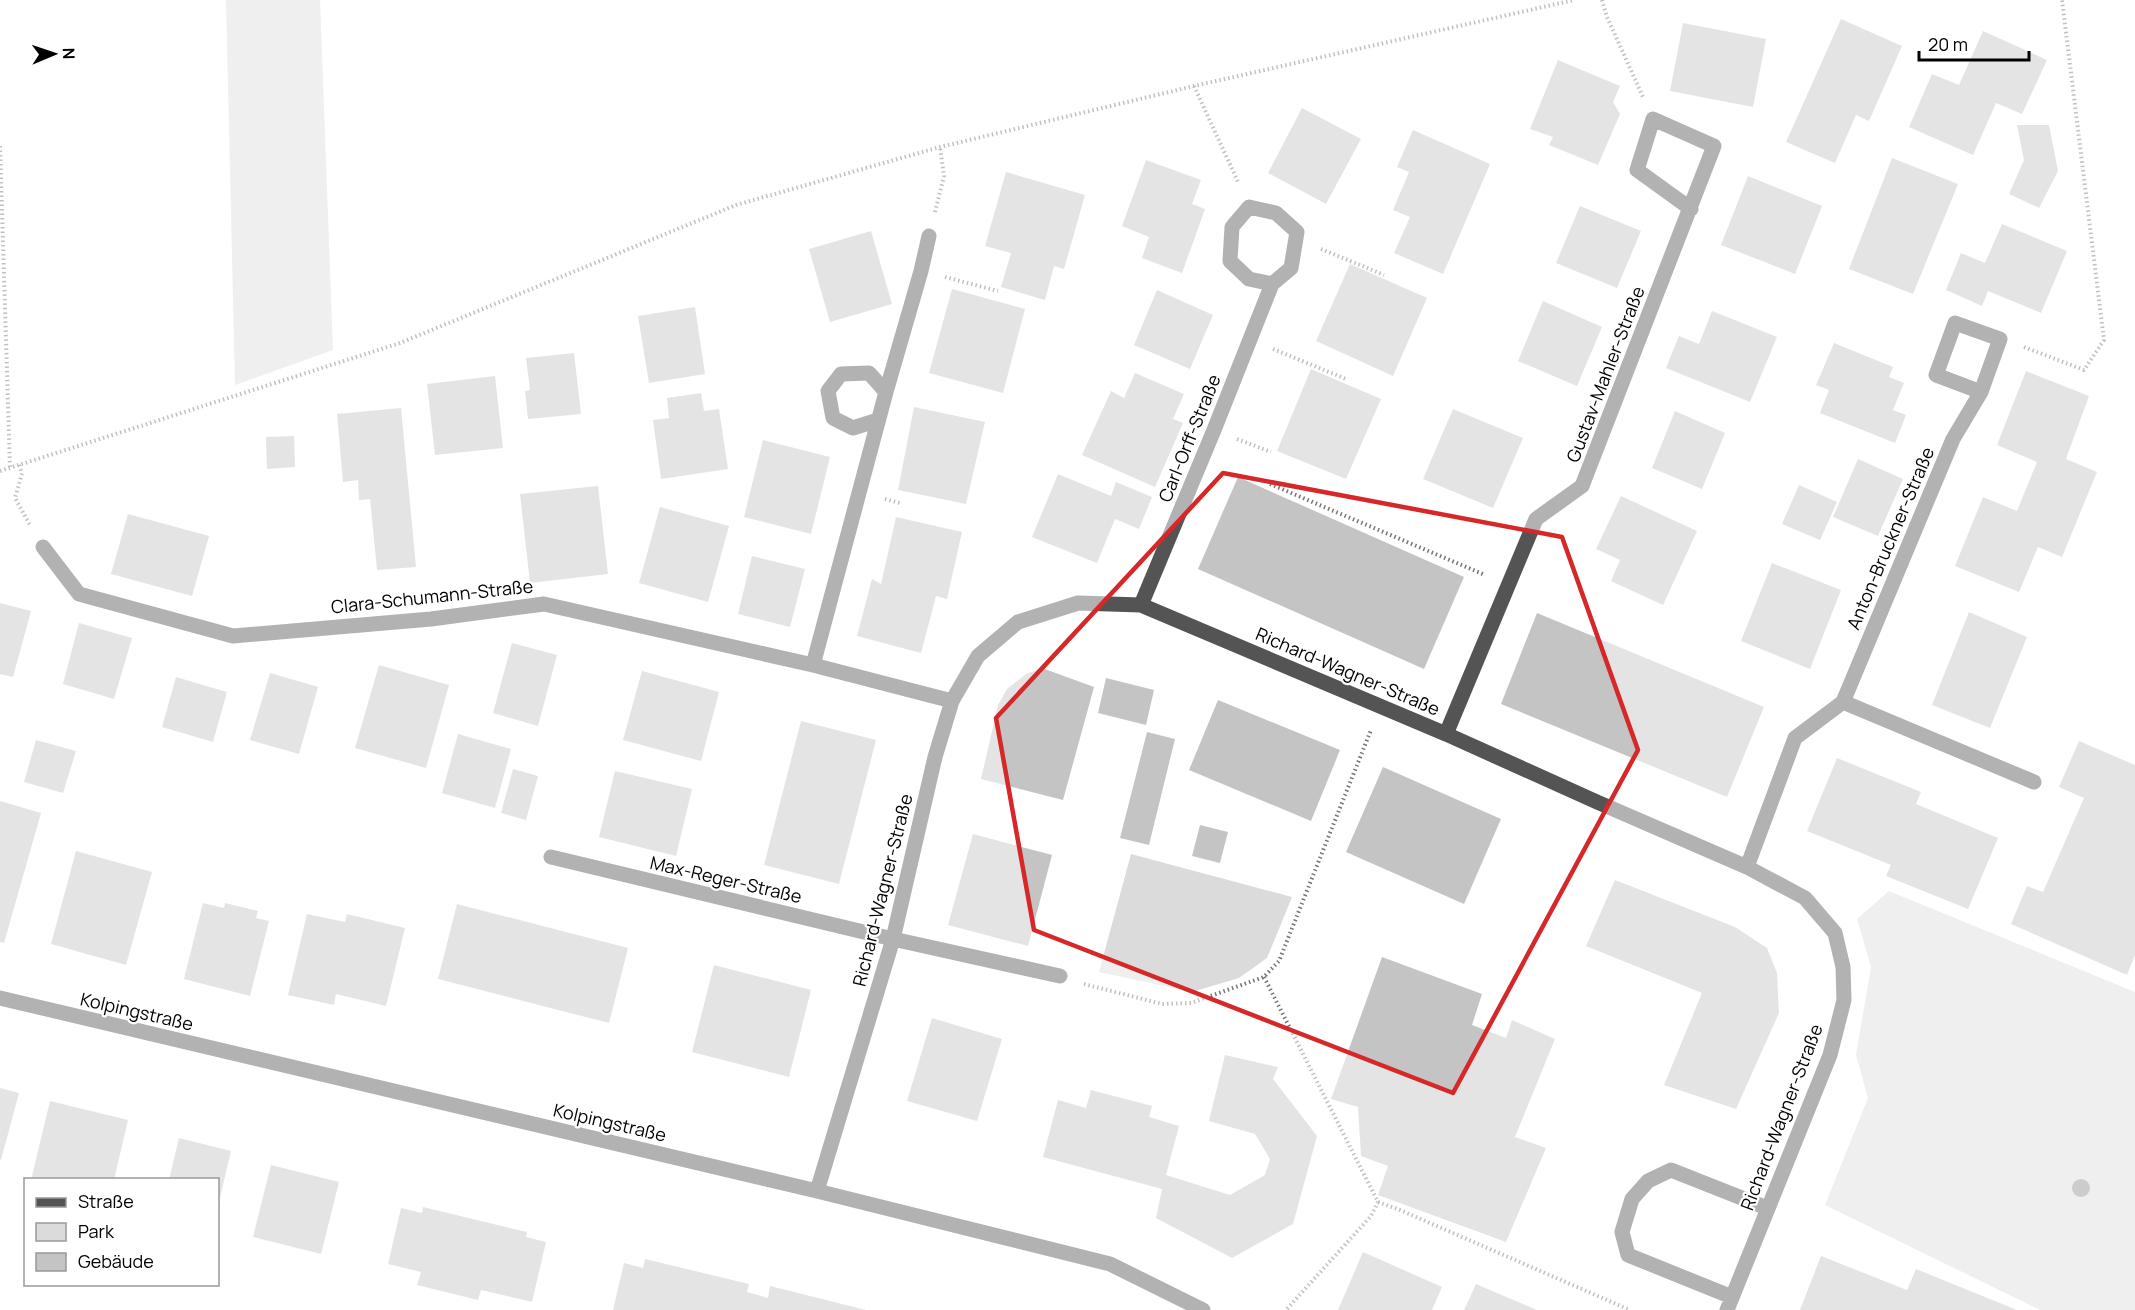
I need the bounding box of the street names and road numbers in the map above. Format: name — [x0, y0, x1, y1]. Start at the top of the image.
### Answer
street label: Gustav-Mahler-Straße — [1560, 283, 1650, 465]
street label: Carl-Orff-Straße — [1152, 371, 1226, 505]
street label: Anton-Bruckner-Straße — [1841, 443, 1939, 633]
street label: Clara-Schumann-Straße — [330, 573, 534, 619]
street label: Richard-Wagner-Straße — [1252, 621, 1444, 721]
street label: Richard-Wagner-Straße — [846, 791, 918, 989]
street label: Max-Reger-Straße — [648, 850, 804, 908]
street label: Kolpingstraße — [78, 986, 196, 1036]
street label: Richard-Wagner-Straße — [1734, 1020, 1828, 1214]
street label: Kolpingstraße — [551, 1097, 669, 1147]

